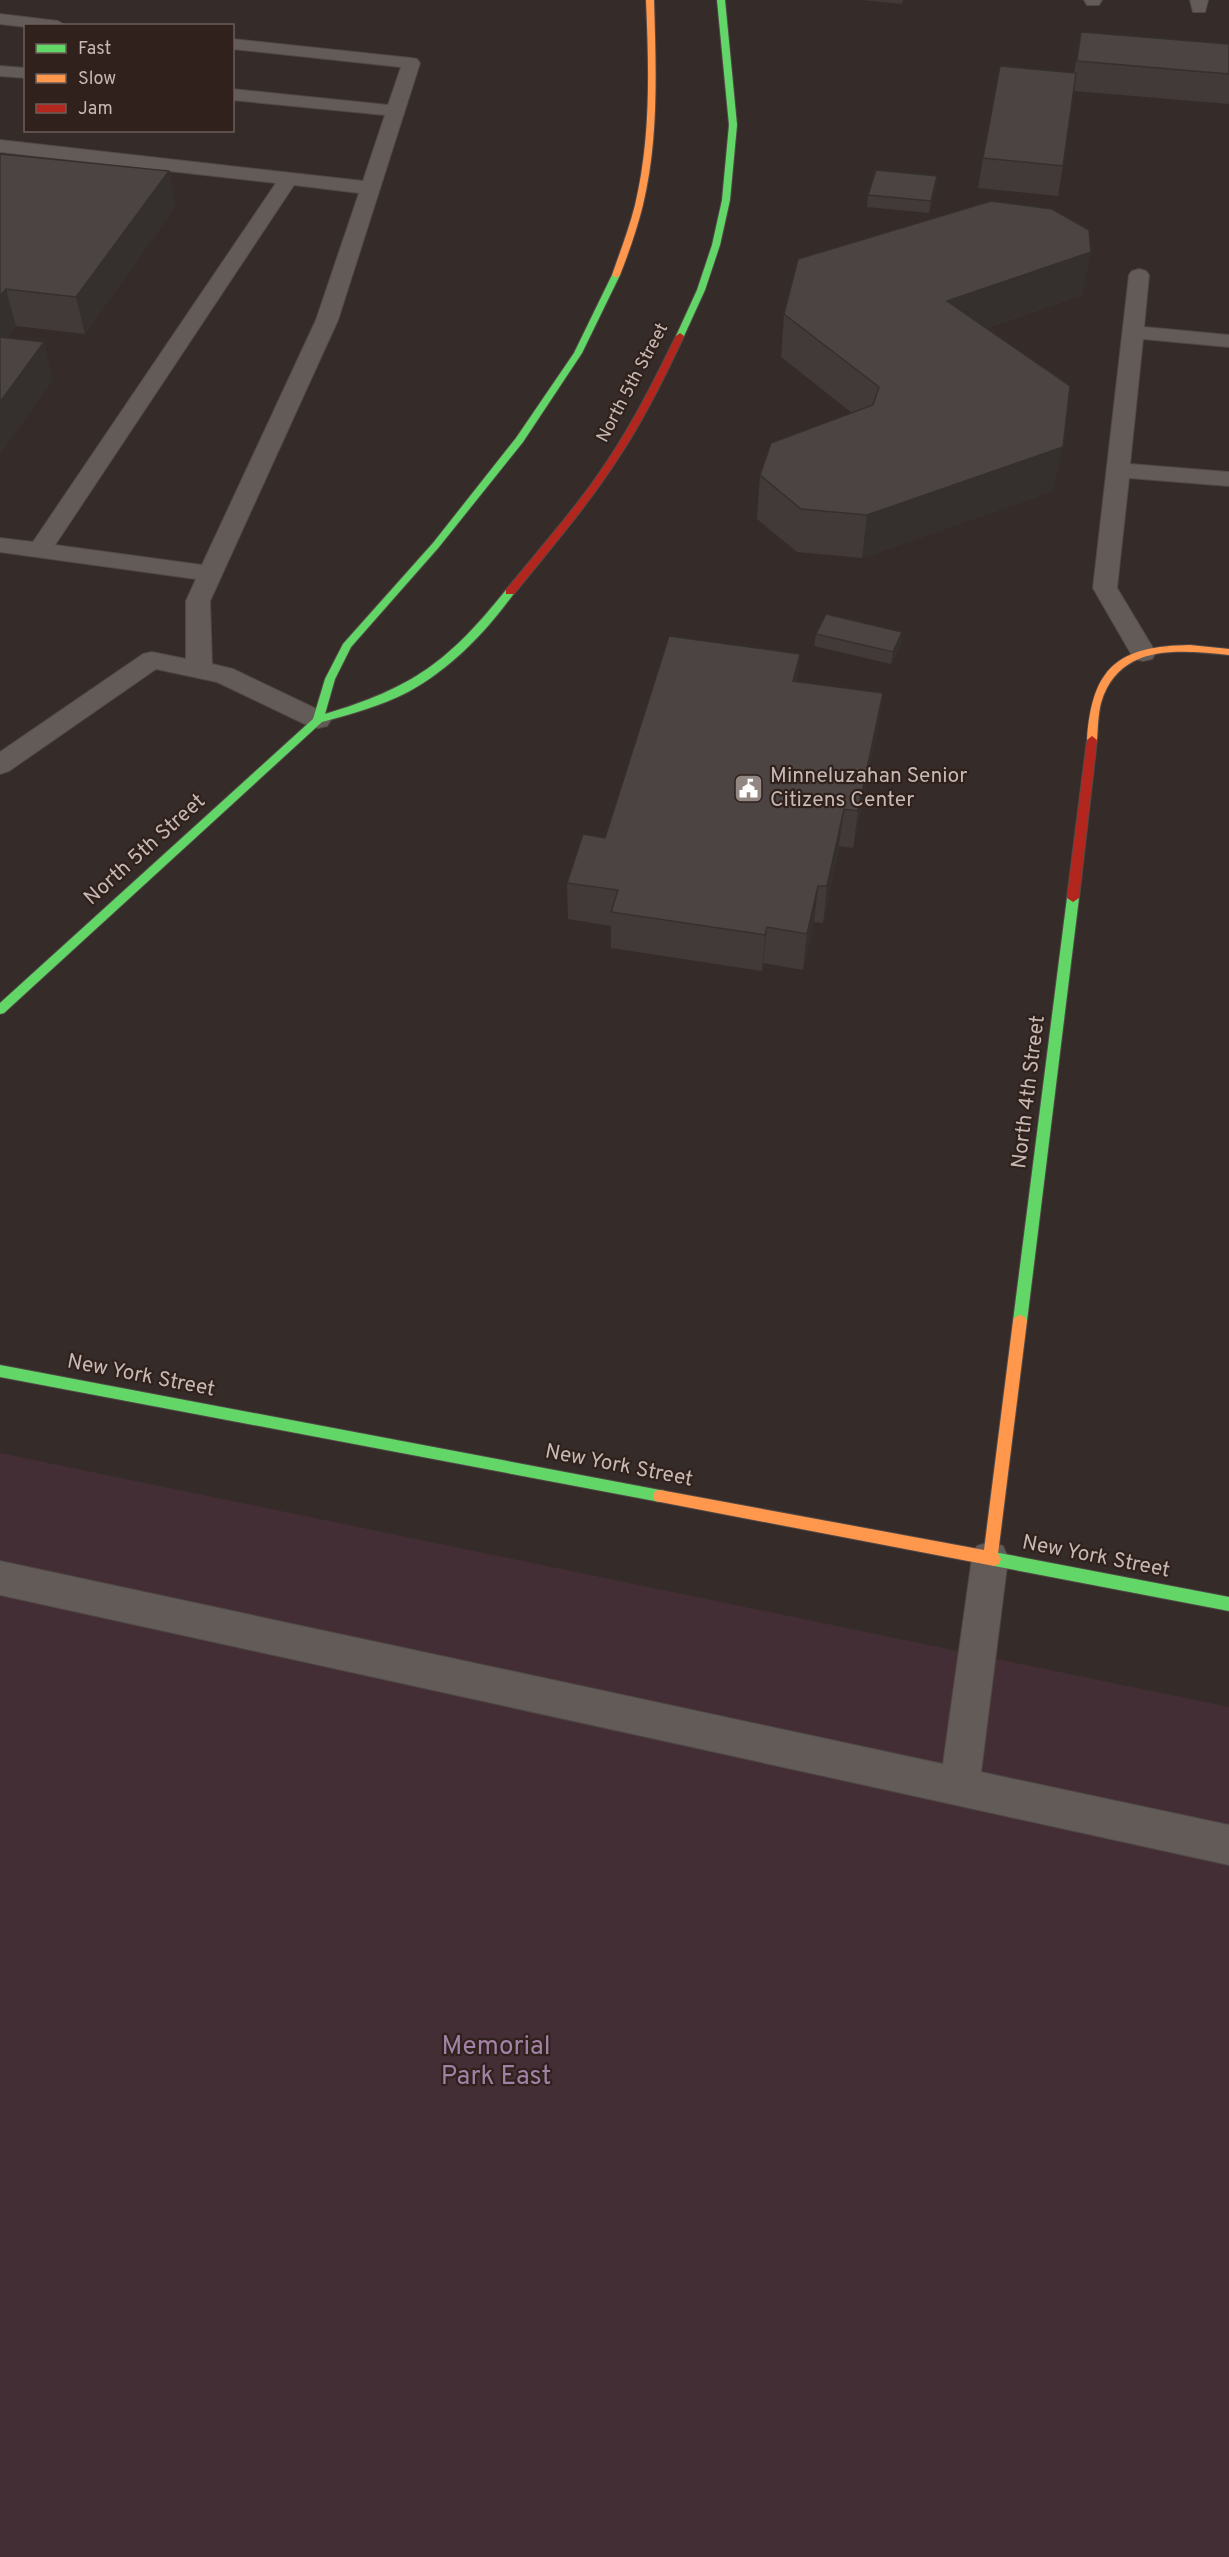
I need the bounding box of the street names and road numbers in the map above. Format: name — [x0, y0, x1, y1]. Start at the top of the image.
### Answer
street label: North 5th Street — [592, 319, 674, 447]
street label: North 5th Street — [79, 788, 211, 912]
street label: North 4th Street — [1006, 1014, 1052, 1170]
street label: New York Street — [65, 1348, 217, 1404]
street label: New York Street — [543, 1438, 695, 1494]
street label: New York Street — [1020, 1529, 1172, 1585]

